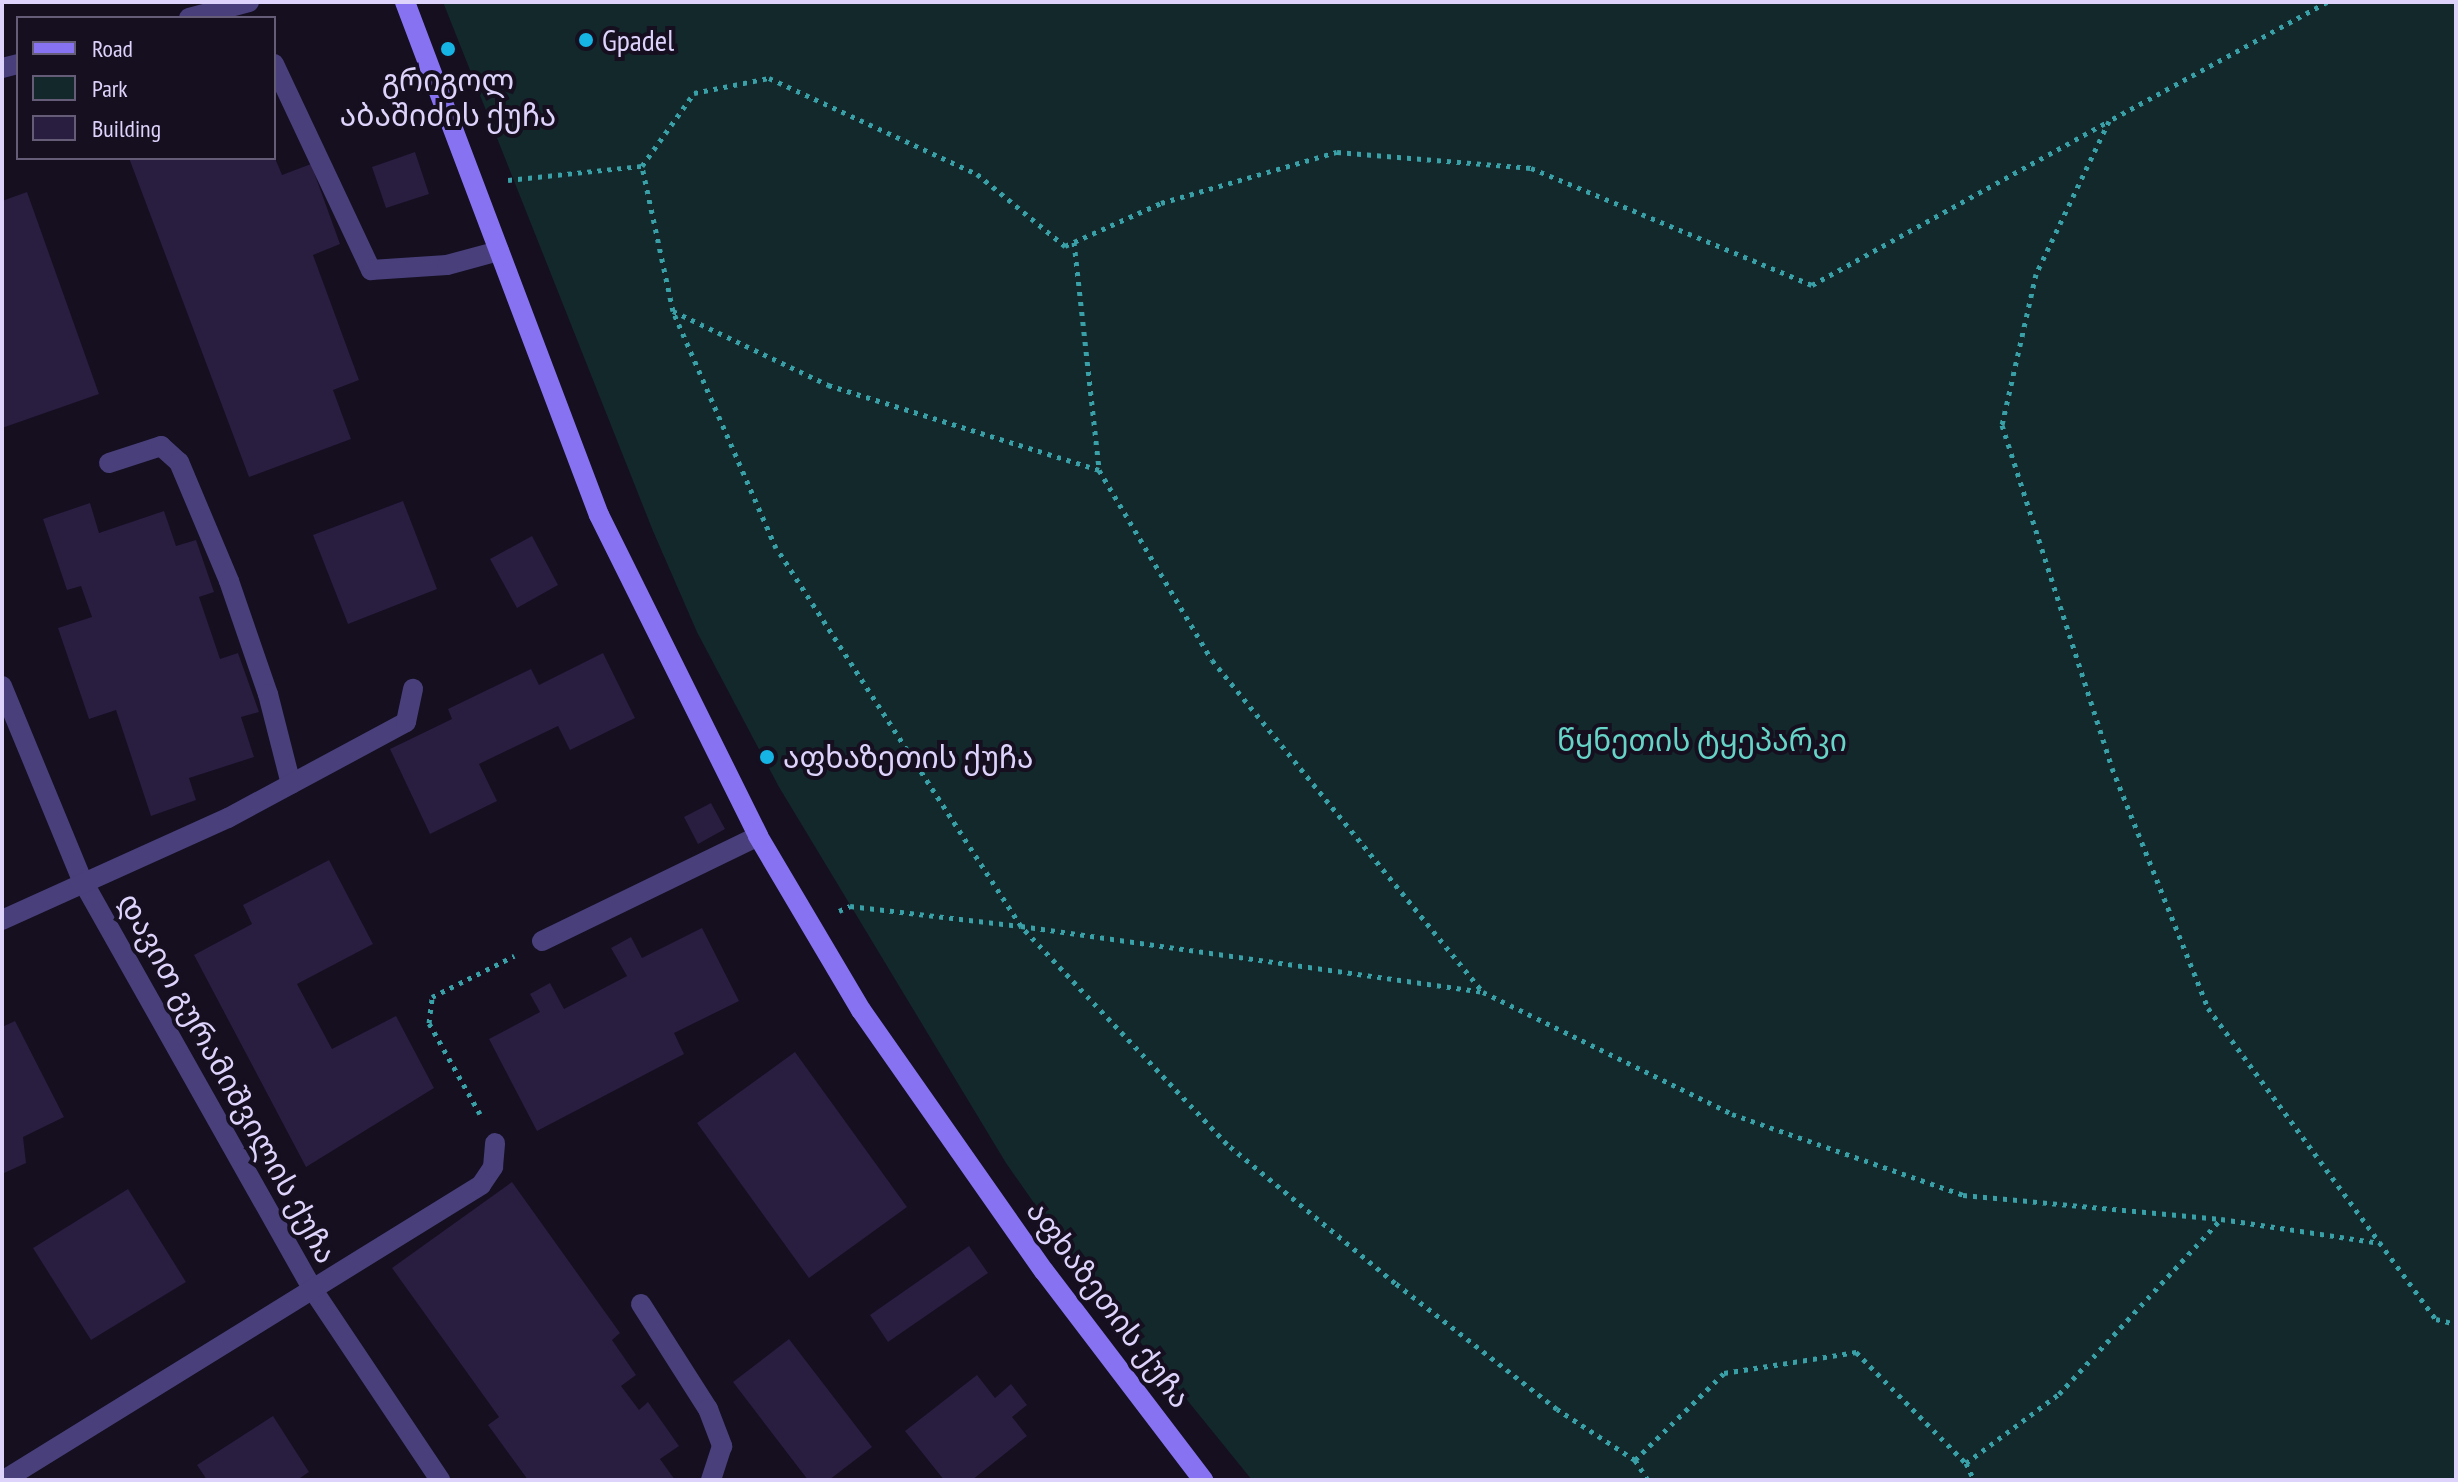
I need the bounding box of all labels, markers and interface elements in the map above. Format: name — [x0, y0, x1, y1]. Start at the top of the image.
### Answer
legend — [16, 16, 276, 160]
place label: Gpadel — [602, 22, 674, 58]
marker: Gpadel — [577, 31, 595, 49]
text: Road — [92, 33, 133, 64]
marker: გრიგოლ აბაშიძის ქუჩა — [439, 40, 457, 58]
place label: გრიგოლ აბაშიძის ქუჩა — [340, 62, 556, 132]
text: Park — [92, 73, 128, 104]
text: Building — [92, 113, 161, 144]
park label: წყნეთის ტყეპარკი — [1557, 722, 1847, 758]
place label: აფხაზეთის ქუჩა — [783, 739, 1033, 775]
marker: აფხაზეთის ქუჩა — [758, 748, 776, 766]
street label: დავით გურამიშვილის ქუჩა — [111, 887, 345, 1269]
street label: აფხაზეთის ქუჩა — [1019, 1193, 1199, 1415]

